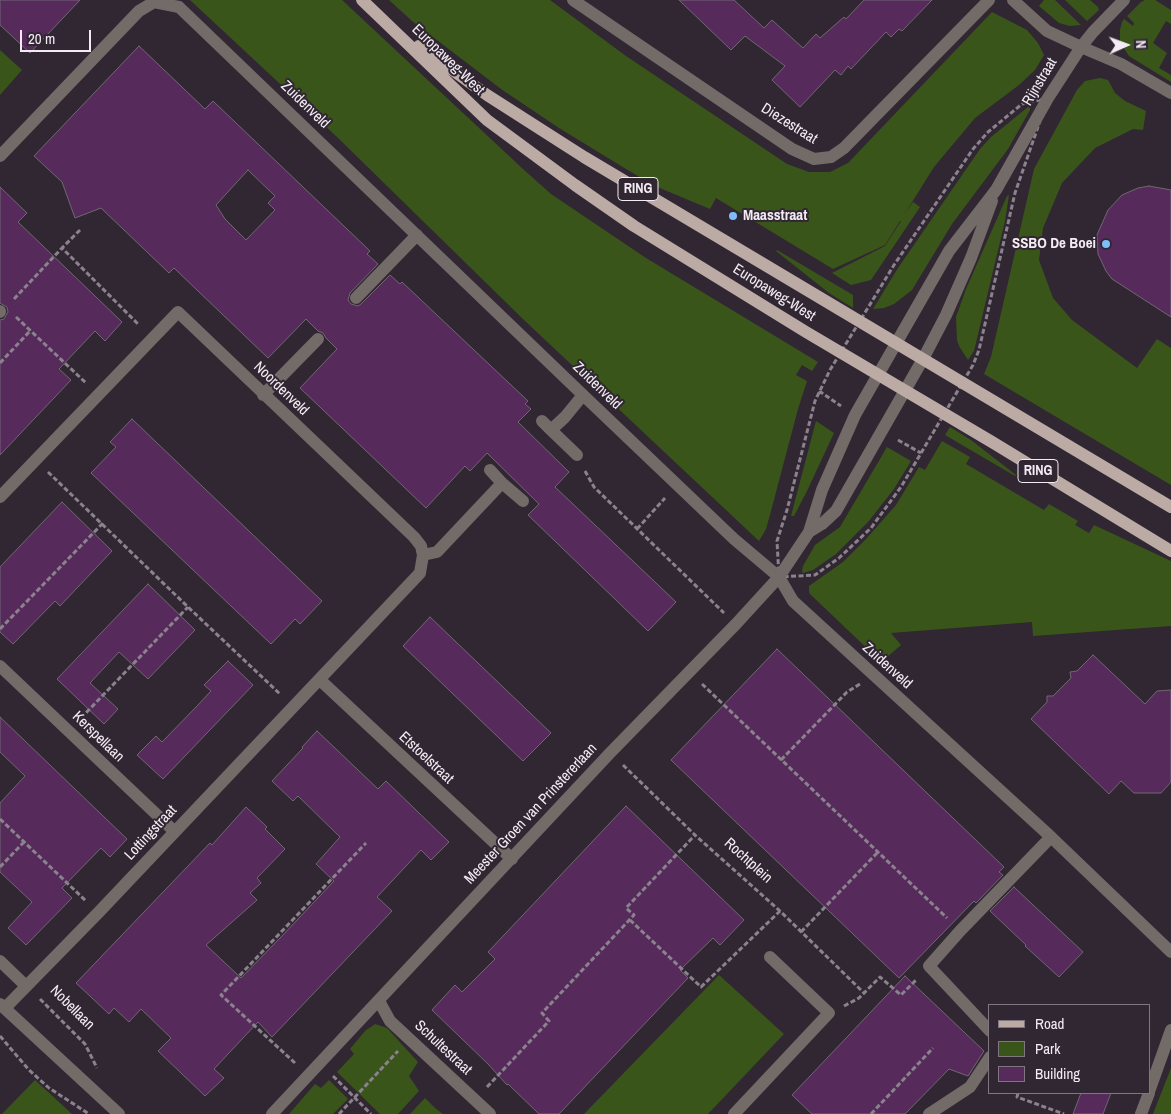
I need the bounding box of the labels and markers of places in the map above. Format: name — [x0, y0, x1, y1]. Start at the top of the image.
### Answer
place label: Maasstraat — [743, 207, 807, 225]
marker: Maasstraat — [727, 210, 739, 222]
place label: SSBO De Boei — [1012, 235, 1096, 253]
marker: SSBO De Boei — [1100, 238, 1112, 250]

